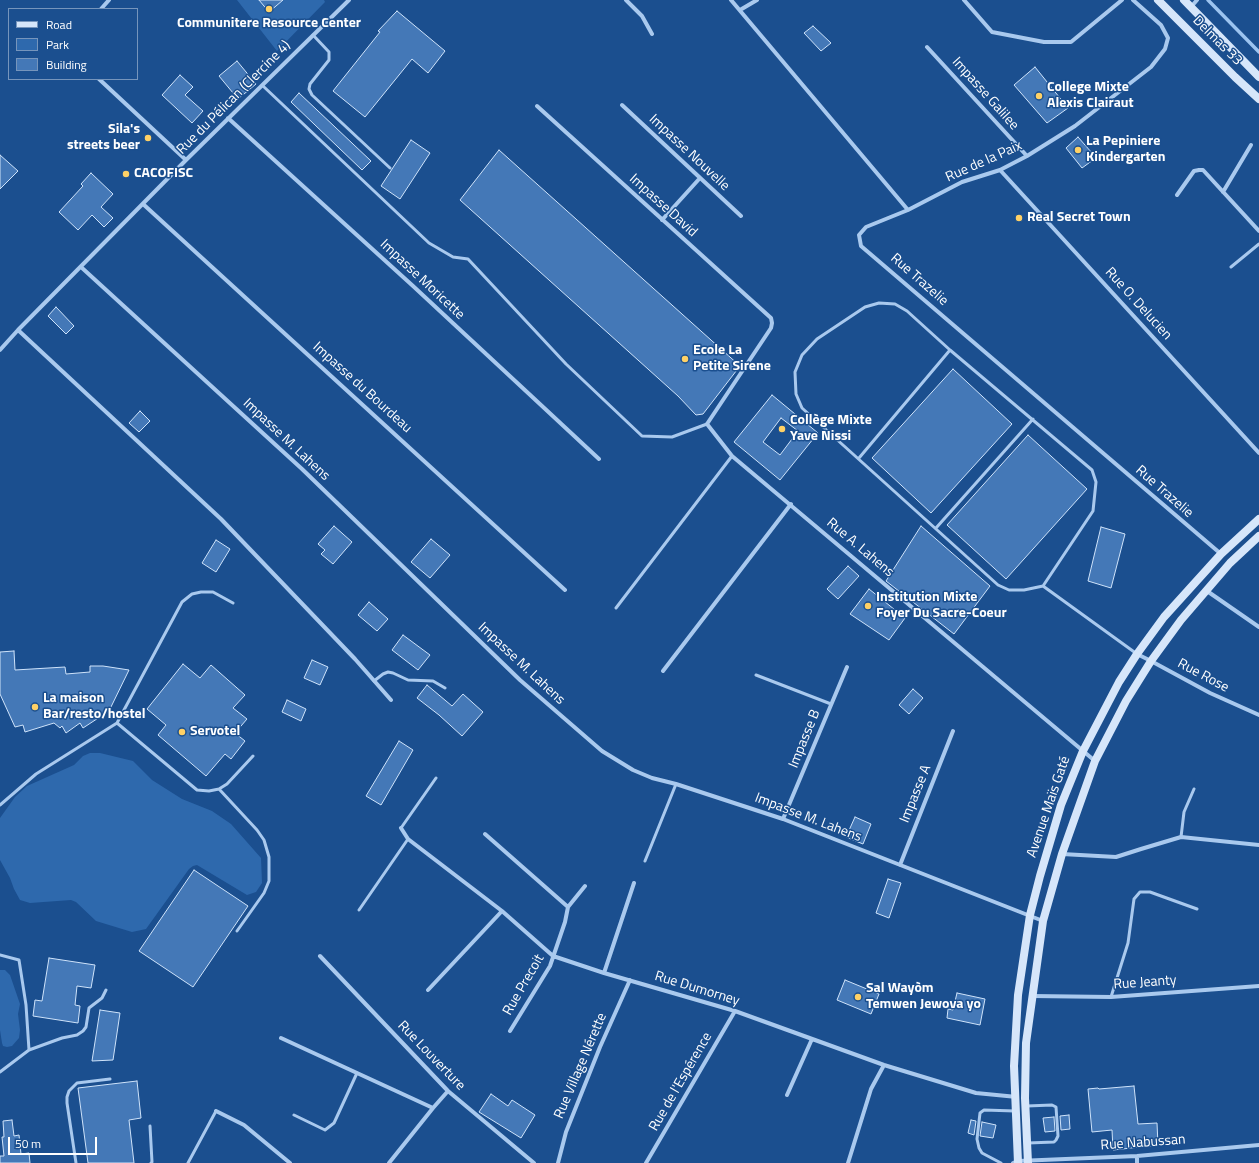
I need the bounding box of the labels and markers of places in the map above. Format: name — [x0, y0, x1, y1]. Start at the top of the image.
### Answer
marker: Communitere Resource Center — [264, 4, 274, 14]
place label: Communitere Resource Center — [177, 16, 361, 32]
place label: College Mixte Alexis Clairaut — [1047, 80, 1134, 112]
marker: College Mixte Alexis Clairaut — [1034, 91, 1044, 101]
place label: Sila's streets beer — [67, 122, 140, 154]
marker: Sila's streets beer — [143, 133, 153, 143]
place label: La Pepiniere Kindergarten — [1086, 134, 1166, 166]
marker: La Pepiniere Kindergarten — [1073, 145, 1083, 155]
place label: CACOFISC — [134, 166, 193, 182]
marker: CACOFISC — [121, 169, 131, 179]
place label: Real Secret Town — [1027, 210, 1131, 226]
marker: Real Secret Town — [1014, 213, 1024, 223]
place label: Ecole La Petite Sirene — [693, 343, 771, 376]
marker: Ecole La Petite Sirene — [680, 354, 690, 364]
place label: Collège Mixte Yave Nissi — [790, 413, 872, 446]
marker: Collège Mixte Yave Nissi — [777, 424, 787, 434]
place label: Institution Mixte Foyer Du Sacre-Coeur — [876, 590, 1007, 622]
marker: Institution Mixte Foyer Du Sacre-Coeur — [863, 601, 873, 611]
place label: La maison Bar/resto/hostel — [43, 691, 145, 724]
marker: La maison Bar/resto/hostel — [30, 702, 40, 712]
place label: Servotel — [190, 724, 240, 740]
marker: Servotel — [177, 727, 187, 737]
place label: Sal Wayòm Temwen Jewova yo — [866, 981, 981, 1014]
marker: Sal Wayòm Temwen Jewova yo — [853, 992, 863, 1002]

